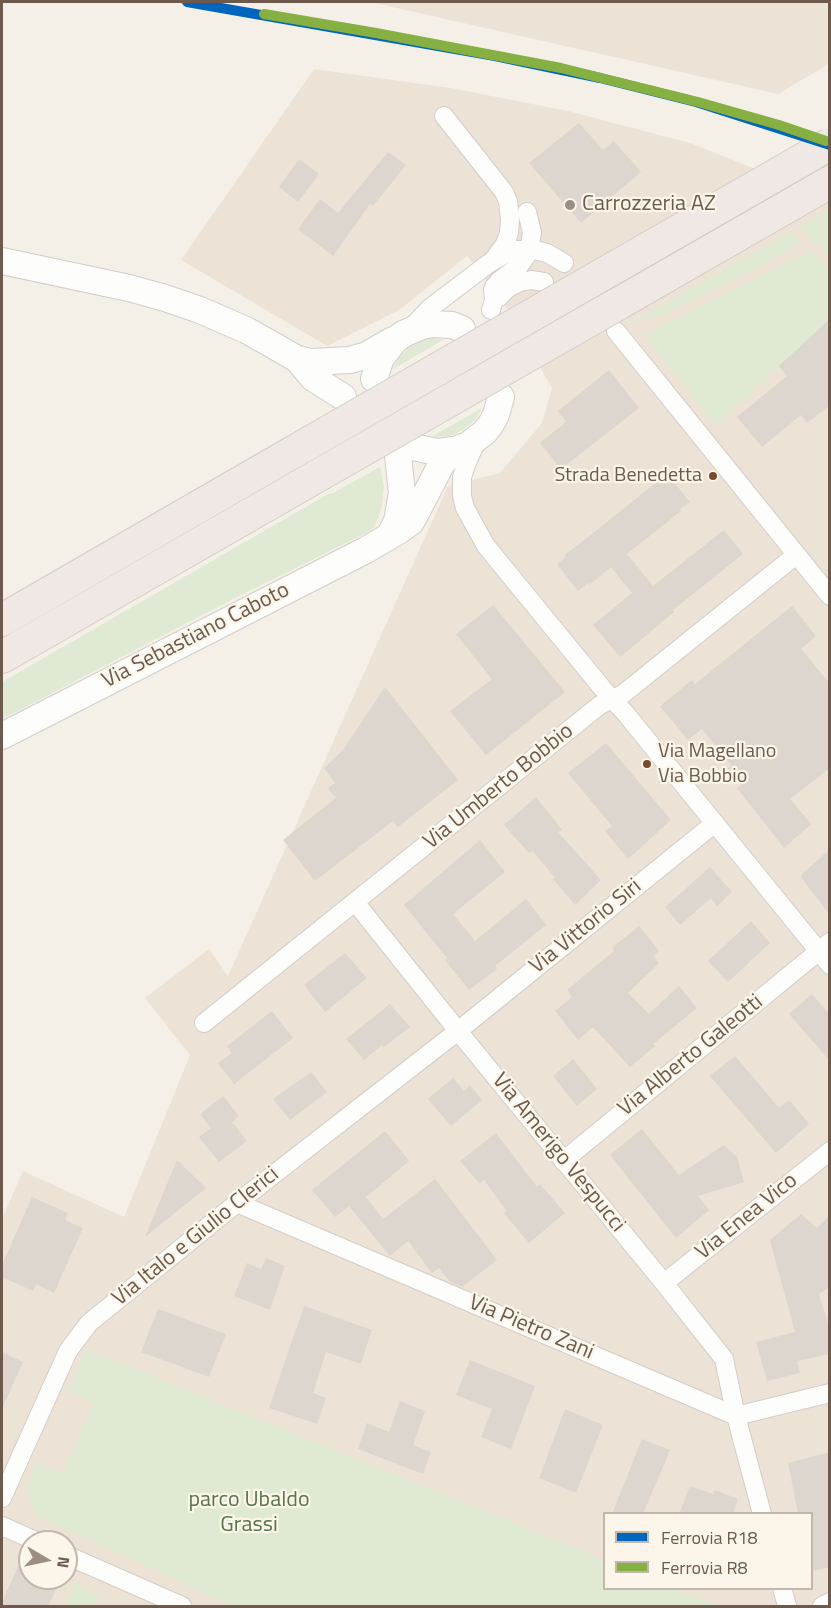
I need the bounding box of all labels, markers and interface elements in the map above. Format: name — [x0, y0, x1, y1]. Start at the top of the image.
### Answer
place label: Carrozzeria AZ — [582, 192, 716, 218]
marker: Carrozzeria AZ — [563, 198, 577, 212]
place label: Strada Benedetta — [554, 464, 702, 488]
marker: Strada Benedetta — [707, 470, 719, 482]
street label: Via Sebastiano Caboto — [98, 577, 294, 695]
street label: Via Umberto Bobbio — [419, 718, 579, 856]
place label: Via Magellano Via Bobbio — [658, 740, 776, 787]
marker: Via Magellano Via Bobbio — [641, 758, 653, 770]
street label: Via Vittorio Siri — [525, 874, 647, 980]
street label: Via Alberto Galeotti — [613, 990, 769, 1122]
street label: Via Amerigo Vespucci — [486, 1068, 630, 1238]
street label: Via Italo e Giulio Clerici — [107, 1162, 285, 1312]
street label: Via Enea Vico — [691, 1168, 803, 1266]
street label: Via Pietro Zani — [464, 1290, 598, 1366]
park label: parco Ubaldo Grassi — [188, 1488, 310, 1540]
legend — [603, 1512, 813, 1590]
text: Ferrovia R18 — [661, 1524, 758, 1551]
north arrow — [18, 1530, 78, 1590]
text: Ferrovia R8 — [661, 1554, 748, 1581]
text: N — [51, 1555, 77, 1570]

